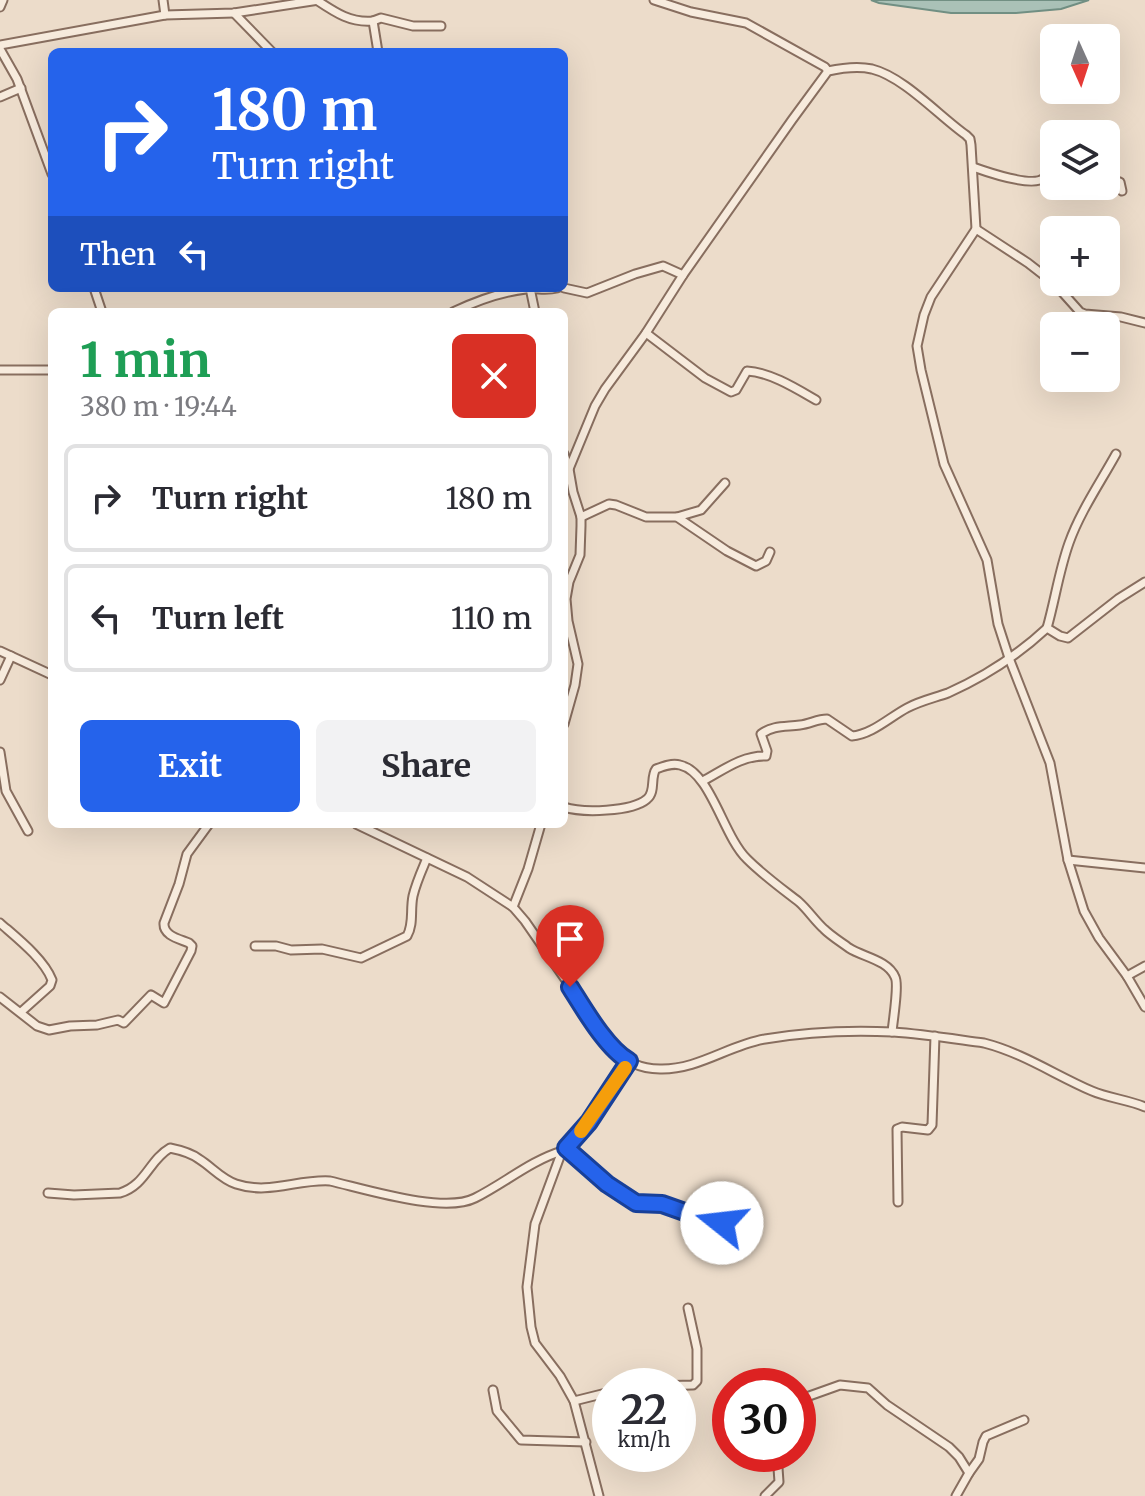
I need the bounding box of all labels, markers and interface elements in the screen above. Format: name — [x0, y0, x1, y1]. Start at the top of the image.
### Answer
north arrow — [1040, 24, 1120, 104]
map controls — [1040, 24, 1120, 392]
text: 180 m — [212, 75, 377, 145]
icon: right — [80, 80, 184, 184]
button: layers — [1040, 120, 1120, 200]
text: Turn right — [212, 144, 394, 189]
button: + — [1040, 216, 1120, 296]
icon: left — [172, 232, 216, 276]
text: Then — [80, 235, 156, 273]
button: − — [1040, 312, 1120, 392]
text: 1 min — [80, 330, 211, 390]
button: close — [452, 334, 536, 418]
text: 380 m · 19:44 — [80, 390, 237, 423]
icon: right — [84, 476, 128, 520]
text: Turn right — [152, 479, 308, 517]
text: 180 m — [445, 479, 532, 517]
icon: left — [84, 596, 128, 640]
text: Turn left — [152, 599, 284, 637]
text: 110 m — [451, 599, 532, 637]
button: Exit — [80, 720, 300, 812]
button: Share — [316, 720, 536, 812]
pin — [536, 905, 604, 987]
icon: arrive — [548, 917, 592, 961]
position arrow — [680, 1181, 764, 1265]
speed limit sign: 30 — [712, 1368, 816, 1472]
text: 22 — [621, 1385, 667, 1435]
text: km/h — [618, 1427, 670, 1452]

